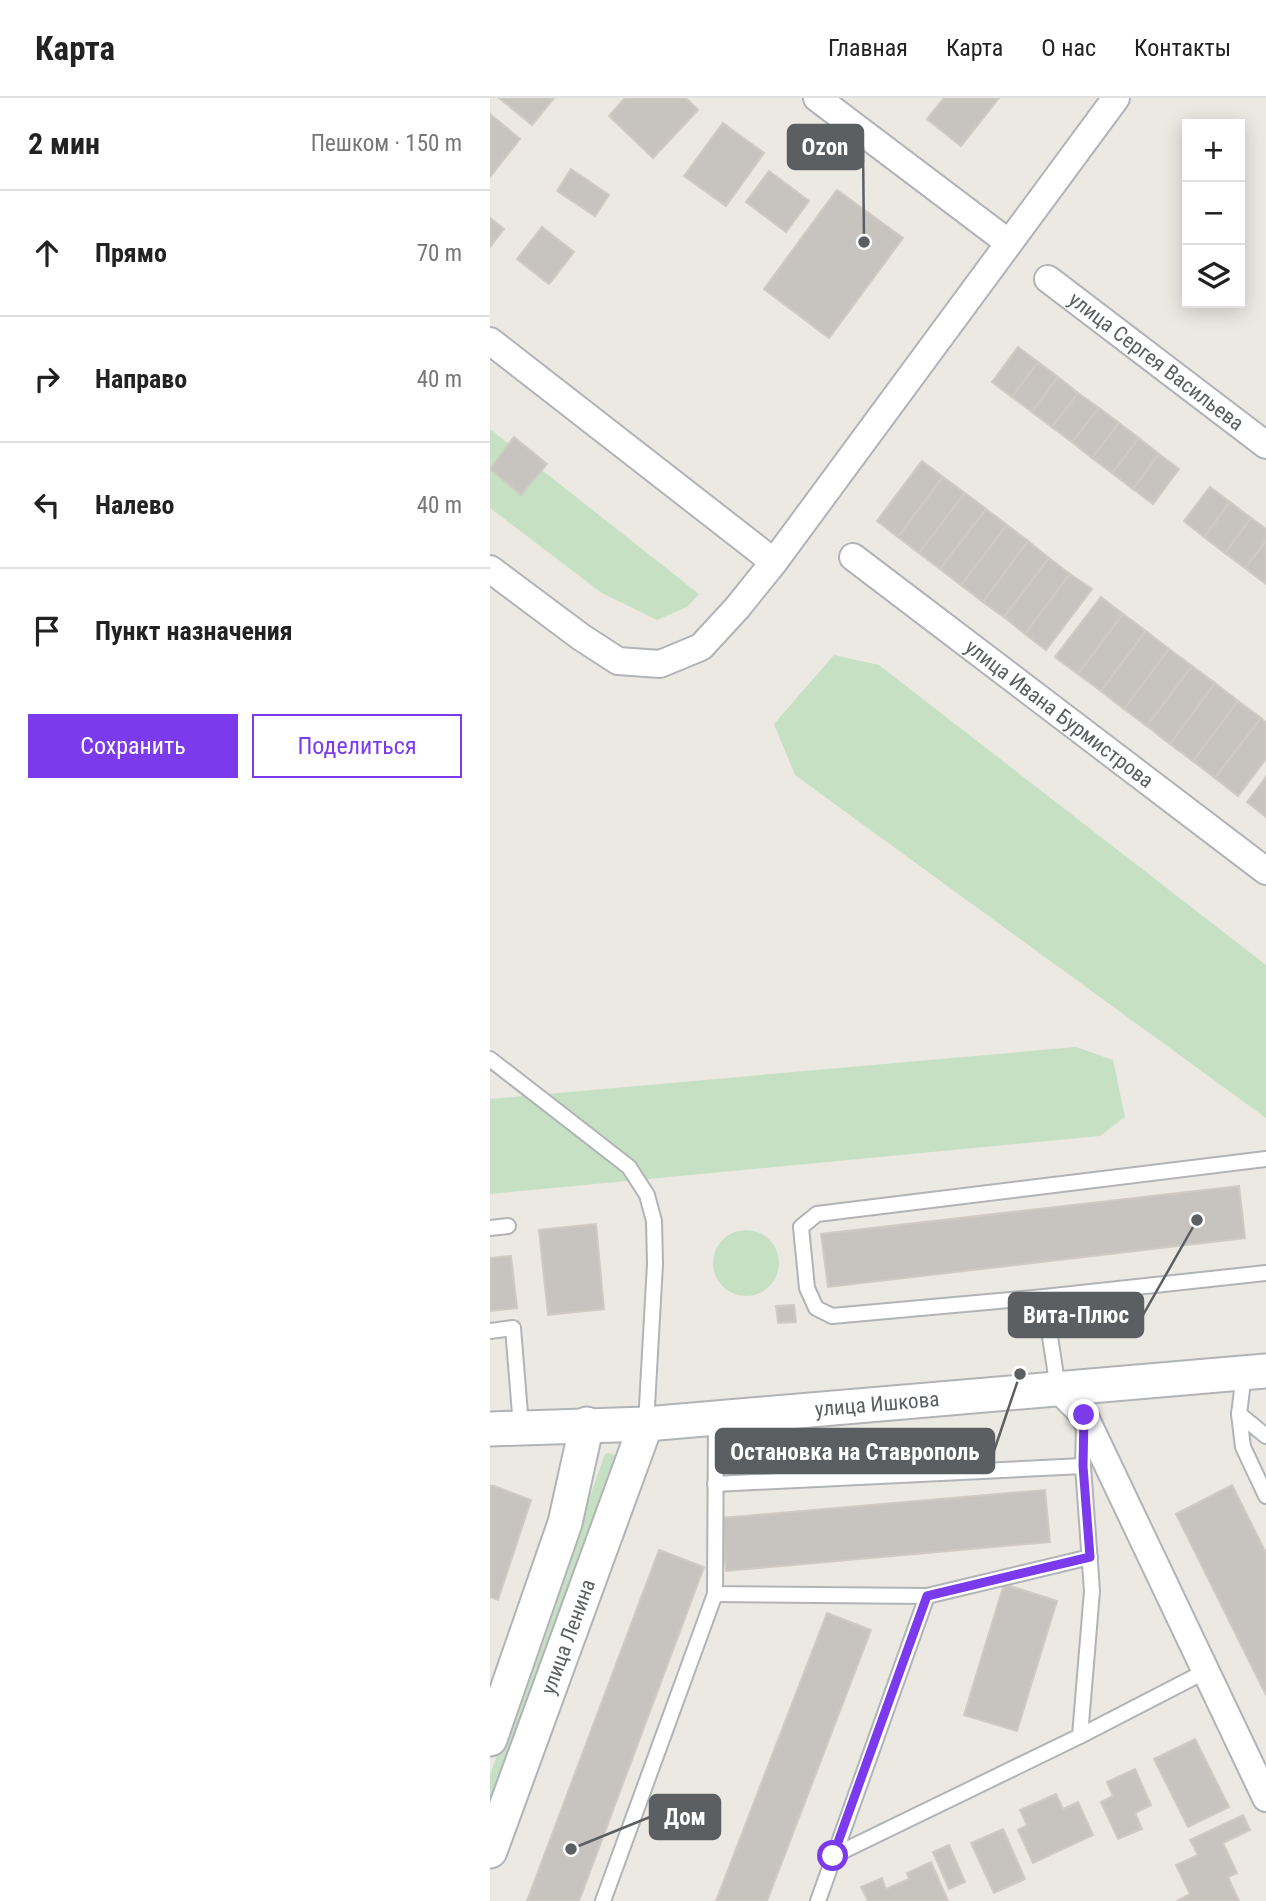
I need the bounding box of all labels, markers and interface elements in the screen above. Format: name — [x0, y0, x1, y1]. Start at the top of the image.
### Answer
text: Карта — [35, 29, 115, 68]
text: Главная — [828, 34, 908, 62]
text: Карта — [946, 34, 1003, 62]
text: О нас — [1041, 34, 1096, 62]
text: Контакты — [1134, 34, 1231, 62]
map controls — [1182, 119, 1245, 308]
button: + — [1182, 119, 1245, 182]
callout: Ozon — [788, 125, 863, 169]
text: 2 мин — [28, 126, 100, 161]
text: Пешком · 150 m — [311, 130, 462, 157]
text: Ozon — [802, 134, 848, 161]
button: − — [1182, 182, 1245, 245]
icon: ahead — [28, 234, 66, 272]
text: Прямо — [95, 238, 167, 268]
text: 70 m — [417, 240, 462, 267]
button: layers — [1182, 245, 1245, 308]
street label: улица Сергея Васильева — [1064, 287, 1248, 436]
icon: right — [28, 360, 66, 398]
text: Направо — [95, 364, 187, 394]
text: 40 m — [417, 366, 462, 393]
icon: left — [28, 486, 66, 524]
text: Налево — [95, 490, 175, 520]
text: 40 m — [417, 492, 462, 519]
icon: arrive — [28, 612, 66, 650]
text: Пункт назначения — [95, 616, 293, 646]
street label: улица Ивана Бурмистрова — [960, 635, 1158, 793]
button: Сохранить — [28, 714, 238, 778]
button: Поделиться — [252, 714, 462, 778]
callout: Вита-Плюс — [1009, 1293, 1143, 1337]
text: Вита-Плюс — [1023, 1302, 1129, 1329]
street label: улица Ишкова — [814, 1387, 940, 1422]
route end — [1068, 1399, 1099, 1430]
callout: Остановка на Ставрополь — [716, 1429, 994, 1473]
text: Остановка на Ставрополь — [730, 1439, 980, 1466]
street label: улица Ленина — [536, 1576, 600, 1698]
callout: Дом — [650, 1795, 720, 1839]
text: Дом — [664, 1804, 706, 1831]
route start — [817, 1840, 848, 1871]

